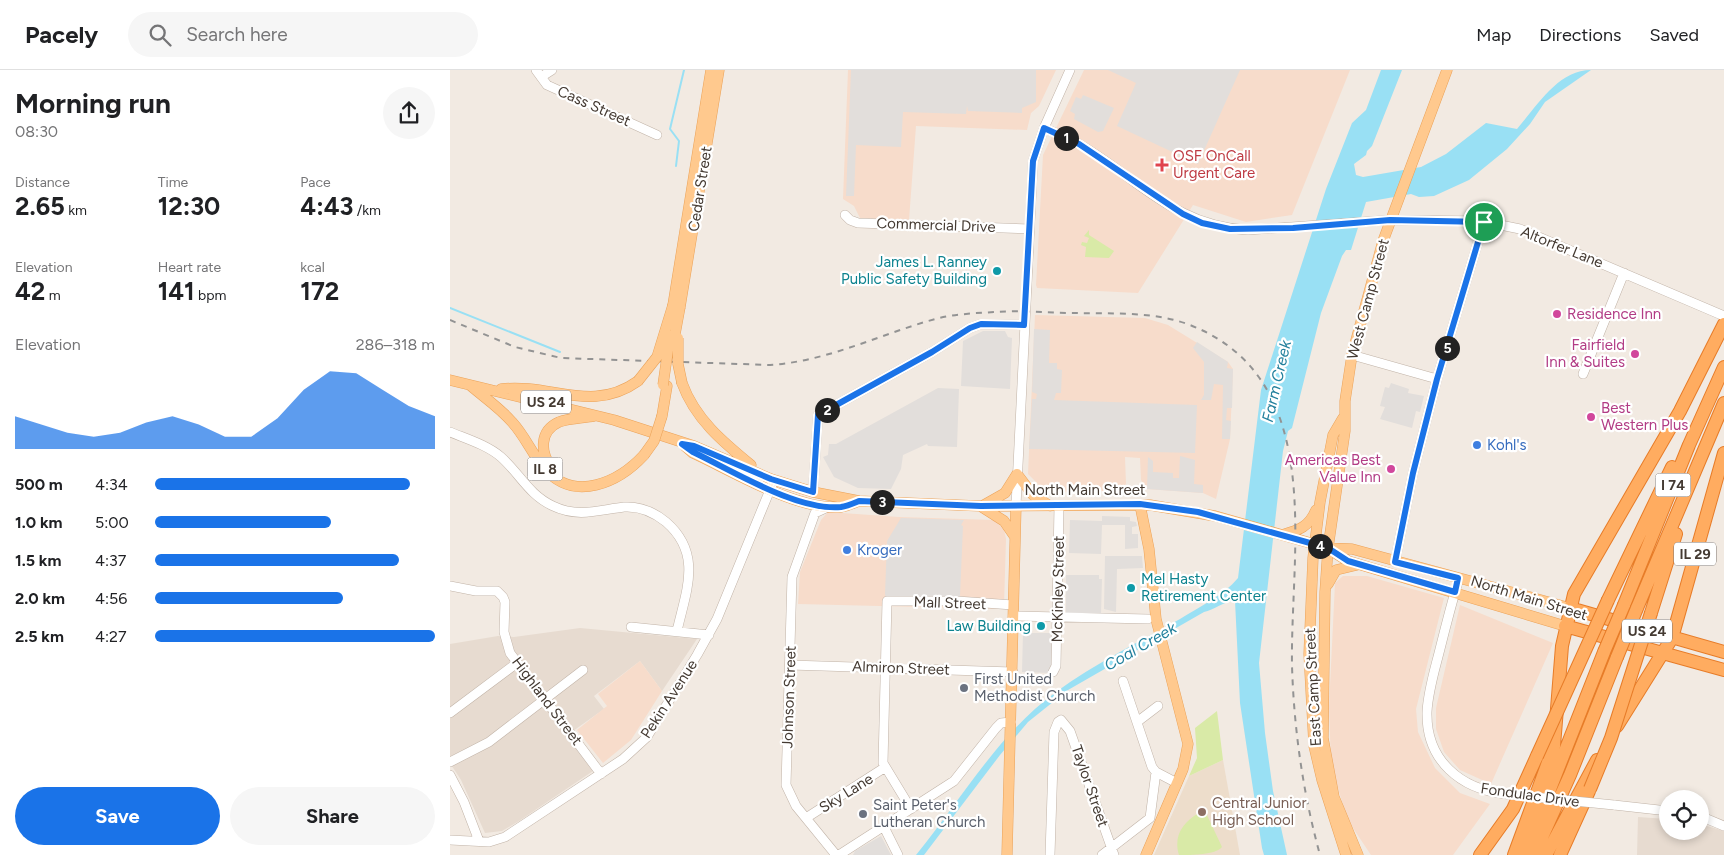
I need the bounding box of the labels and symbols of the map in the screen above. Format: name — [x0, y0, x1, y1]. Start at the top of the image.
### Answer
street label: Cass Street — [555, 82, 634, 130]
pin: 1 — [1054, 126, 1078, 150]
street label: Cedar Street — [684, 145, 716, 233]
place label: OSF OnCall Urgent Care — [1173, 147, 1255, 182]
marker: OSF OnCall Urgent Care — [1155, 158, 1169, 172]
pin — [1463, 201, 1505, 243]
street label: Commercial Drive — [876, 214, 996, 236]
street label: Altorfer Lane — [1518, 222, 1606, 272]
street label: West Camp Street — [1343, 236, 1393, 361]
place label: James L. Ranney Public Safety Building — [841, 253, 987, 288]
marker: James L. Ranney Public Safety Building — [991, 265, 1003, 277]
place label: Residence Inn — [1567, 305, 1661, 323]
marker: Residence Inn — [1551, 308, 1563, 320]
pin: 5 — [1434, 336, 1460, 360]
place label: Fairfield Inn & Suites — [1545, 336, 1625, 371]
water label: Farm Creek — [1258, 337, 1295, 424]
marker: Fairfield Inn & Suites — [1629, 348, 1641, 360]
road number: US 24 — [521, 391, 571, 414]
pin: 2 — [814, 398, 840, 422]
place label: Best Western Plus — [1601, 399, 1688, 434]
marker: Best Western Plus — [1585, 411, 1597, 423]
place label: Kohl's — [1487, 436, 1526, 454]
marker: Kohl's — [1471, 439, 1483, 451]
place label: Americas Best Value Inn — [1285, 451, 1381, 486]
road number: IL 8 — [528, 458, 562, 480]
marker: Americas Best Value Inn — [1385, 463, 1397, 475]
road number: I 74 — [1656, 474, 1690, 496]
street label: North Main Street — [1024, 481, 1146, 499]
pin: 3 — [870, 490, 894, 514]
pin: 4 — [1308, 534, 1332, 558]
street label: McKinley Street — [1048, 535, 1068, 643]
place label: Kroger — [857, 541, 902, 559]
road number: IL 29 — [1674, 542, 1716, 566]
marker: Kroger — [841, 544, 853, 556]
place label: Mel Hasty Retirement Center — [1141, 570, 1266, 605]
street label: North Main Street — [1468, 572, 1590, 624]
marker: Mel Hasty Retirement Center — [1125, 582, 1137, 594]
street label: Mall Street — [913, 593, 987, 613]
place label: Law Building — [946, 617, 1031, 635]
water label: Coal Creek — [1101, 618, 1181, 675]
marker: Law Building — [1035, 620, 1047, 632]
road number: US 24 — [1622, 620, 1672, 642]
street label: East Camp Street — [1301, 627, 1325, 747]
street label: Johnson Street — [778, 645, 800, 749]
street label: Highland Street — [508, 653, 586, 749]
street label: Pekin Avenue — [637, 656, 701, 742]
street label: Almiron Street — [852, 657, 950, 679]
place label: First United Methodist Church — [974, 670, 1095, 705]
marker: First United Methodist Church — [958, 682, 970, 694]
street label: Taylor Street — [1068, 743, 1113, 830]
street label: Sky Lane — [816, 769, 876, 817]
street label: Fondulac Drive — [1479, 779, 1581, 811]
place label: Central Junior High School — [1212, 794, 1307, 829]
place label: Saint Peter's Lutheran Church — [873, 796, 985, 831]
marker: Central Junior High School — [1196, 806, 1208, 818]
marker: Saint Peter's Lutheran Church — [857, 808, 869, 820]

